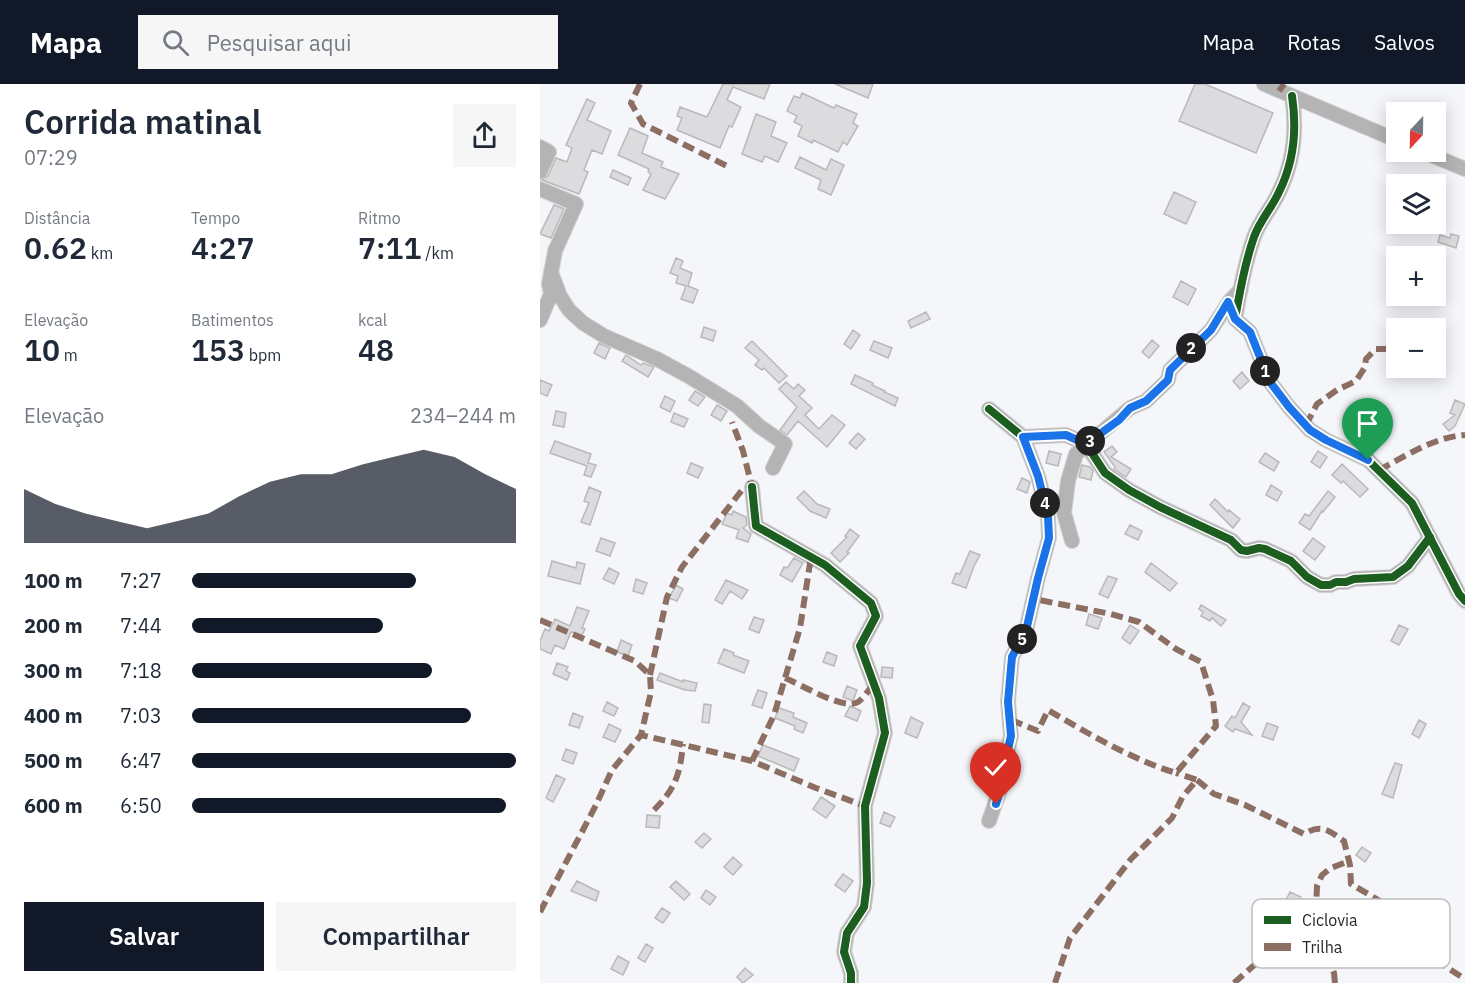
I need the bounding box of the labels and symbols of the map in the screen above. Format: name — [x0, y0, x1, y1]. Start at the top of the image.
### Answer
north arrow — [1386, 102, 1446, 162]
pin: 2 — [1176, 333, 1206, 363]
pin: 1 — [1250, 356, 1280, 386]
pin — [1342, 398, 1393, 460]
pin: 3 — [1075, 426, 1105, 456]
pin: 4 — [1030, 488, 1060, 518]
pin: 5 — [1007, 624, 1037, 654]
pin — [970, 742, 1021, 804]
legend — [1252, 899, 1450, 968]
text: Ciclovia — [1302, 910, 1358, 930]
text: Trilha — [1302, 937, 1343, 957]

